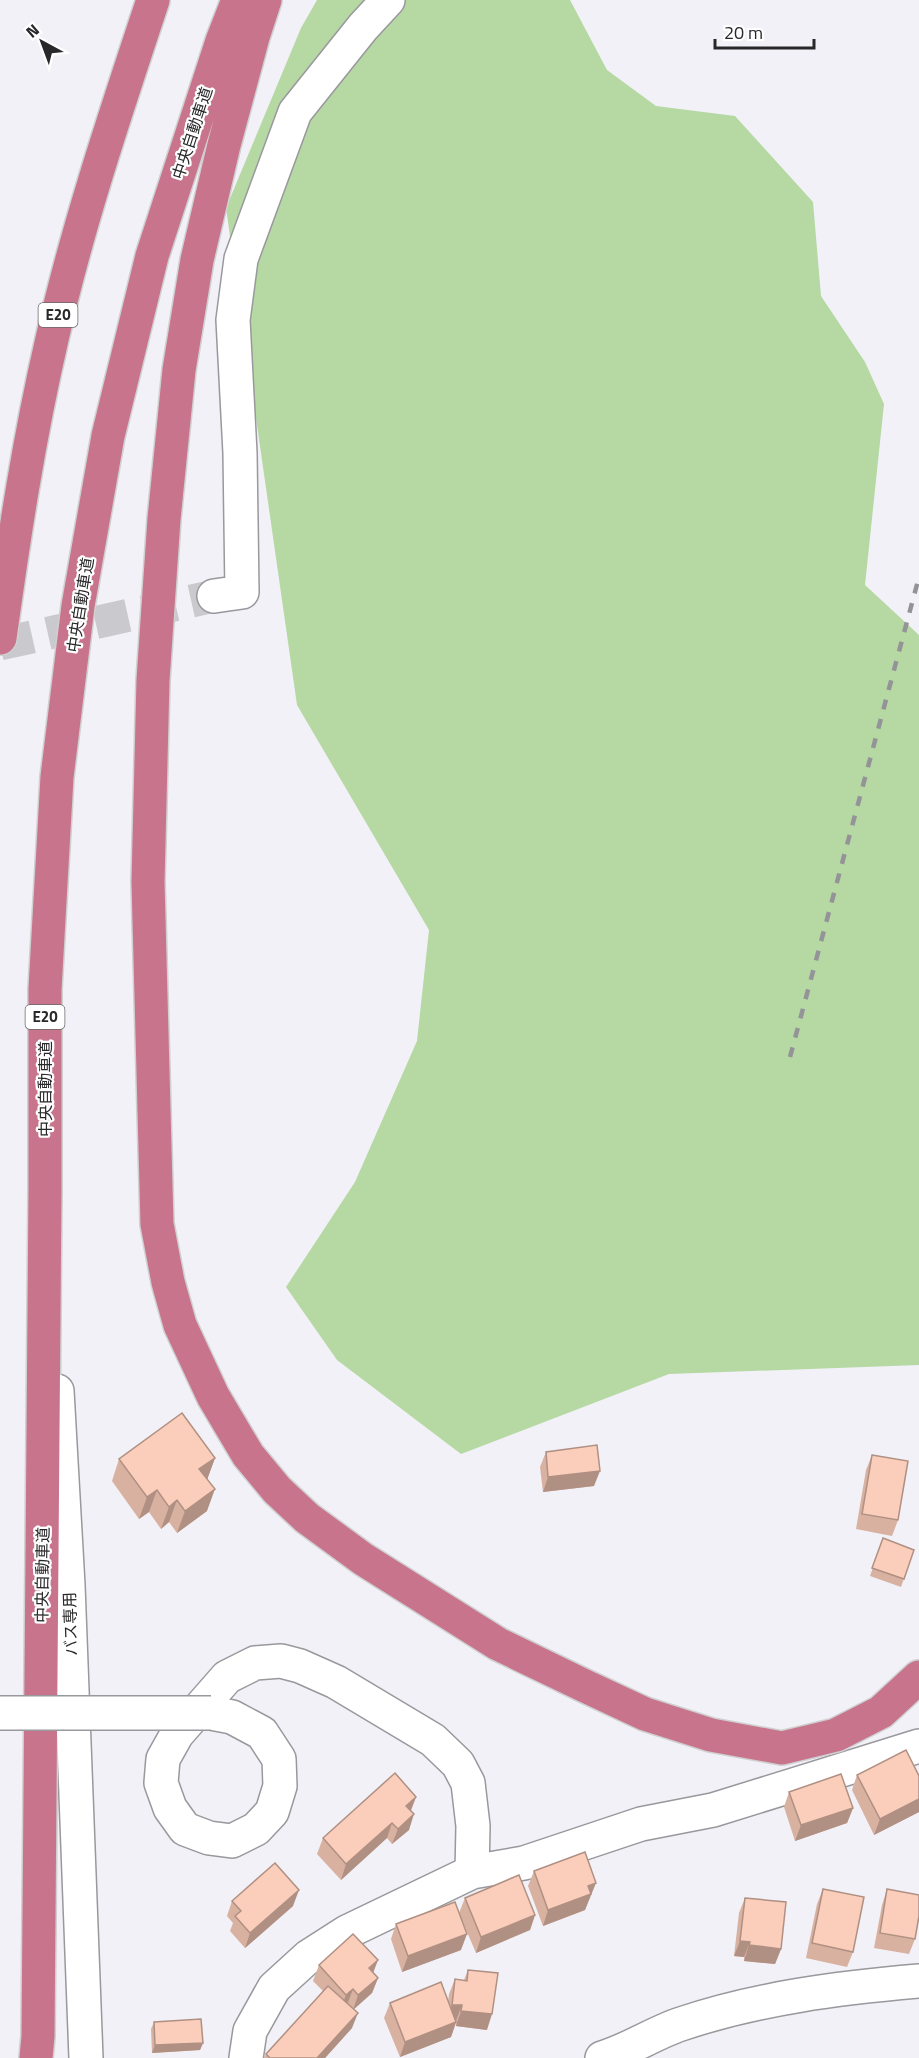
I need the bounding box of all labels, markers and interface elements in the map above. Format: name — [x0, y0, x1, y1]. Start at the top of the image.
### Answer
north arrow — [12, 12, 72, 72]
scale bar — [715, 12, 814, 50]
text: N — [20, 18, 44, 43]
text: 20 m — [724, 19, 763, 46]
street label: 中央自動車道 — [166, 84, 218, 182]
road number: E20 — [38, 303, 78, 327]
street label: 中央自動車道 — [61, 556, 99, 654]
road number: E20 — [26, 1005, 64, 1029]
street label: 中央自動車道 — [33, 1041, 57, 1137]
street label: 中央自動車道 — [29, 1527, 55, 1623]
street label: バス専用 — [57, 1592, 83, 1656]

